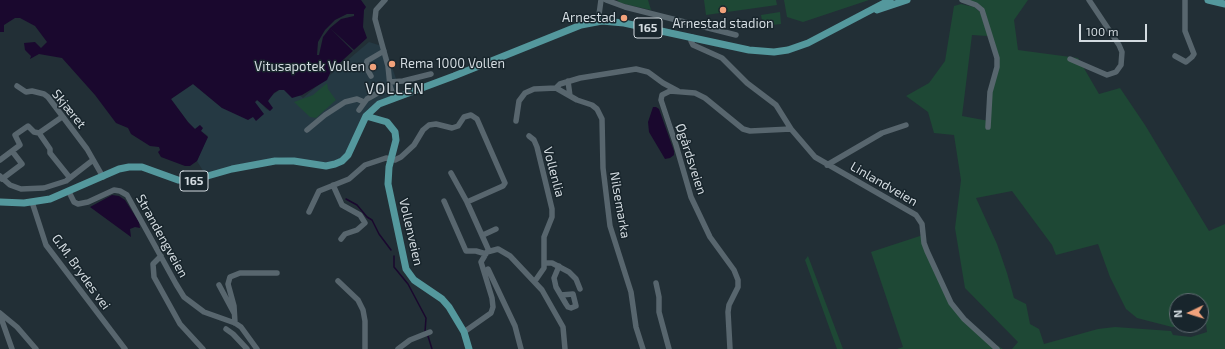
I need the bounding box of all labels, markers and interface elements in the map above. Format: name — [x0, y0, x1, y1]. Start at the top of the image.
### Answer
marker: Arnestad stadion — [718, 5, 728, 15]
place label: Arnestad — [562, 10, 616, 26]
marker: Arnestad — [619, 13, 629, 23]
place label: Arnestad stadion — [672, 16, 774, 32]
scale bar — [1081, 16, 1149, 42]
road number: 165 — [634, 18, 662, 38]
text: 100 m — [1086, 24, 1118, 38]
place label: Rema 1000 Vollen — [400, 56, 505, 72]
place label: Vitusapotek Vollen — [254, 59, 365, 75]
marker: Rema 1000 Vollen — [387, 59, 397, 69]
marker: Vitusapotek Vollen — [368, 62, 378, 72]
district label: VOLLEN — [365, 80, 425, 98]
street label: Skjæret — [49, 86, 89, 132]
street label: Øgårdsveien — [672, 122, 710, 196]
street label: Vollenlia — [540, 145, 568, 199]
street label: Linlandveien — [848, 158, 920, 210]
street label: Nilsemarka — [606, 170, 634, 240]
road number: 165 — [180, 171, 208, 191]
street label: Strandengveien — [133, 192, 191, 280]
street label: Vollenveien — [396, 197, 426, 267]
street label: G.M. Brydes vei — [48, 231, 114, 313]
north arrow — [1169, 293, 1209, 333]
text: N — [1171, 309, 1184, 318]

